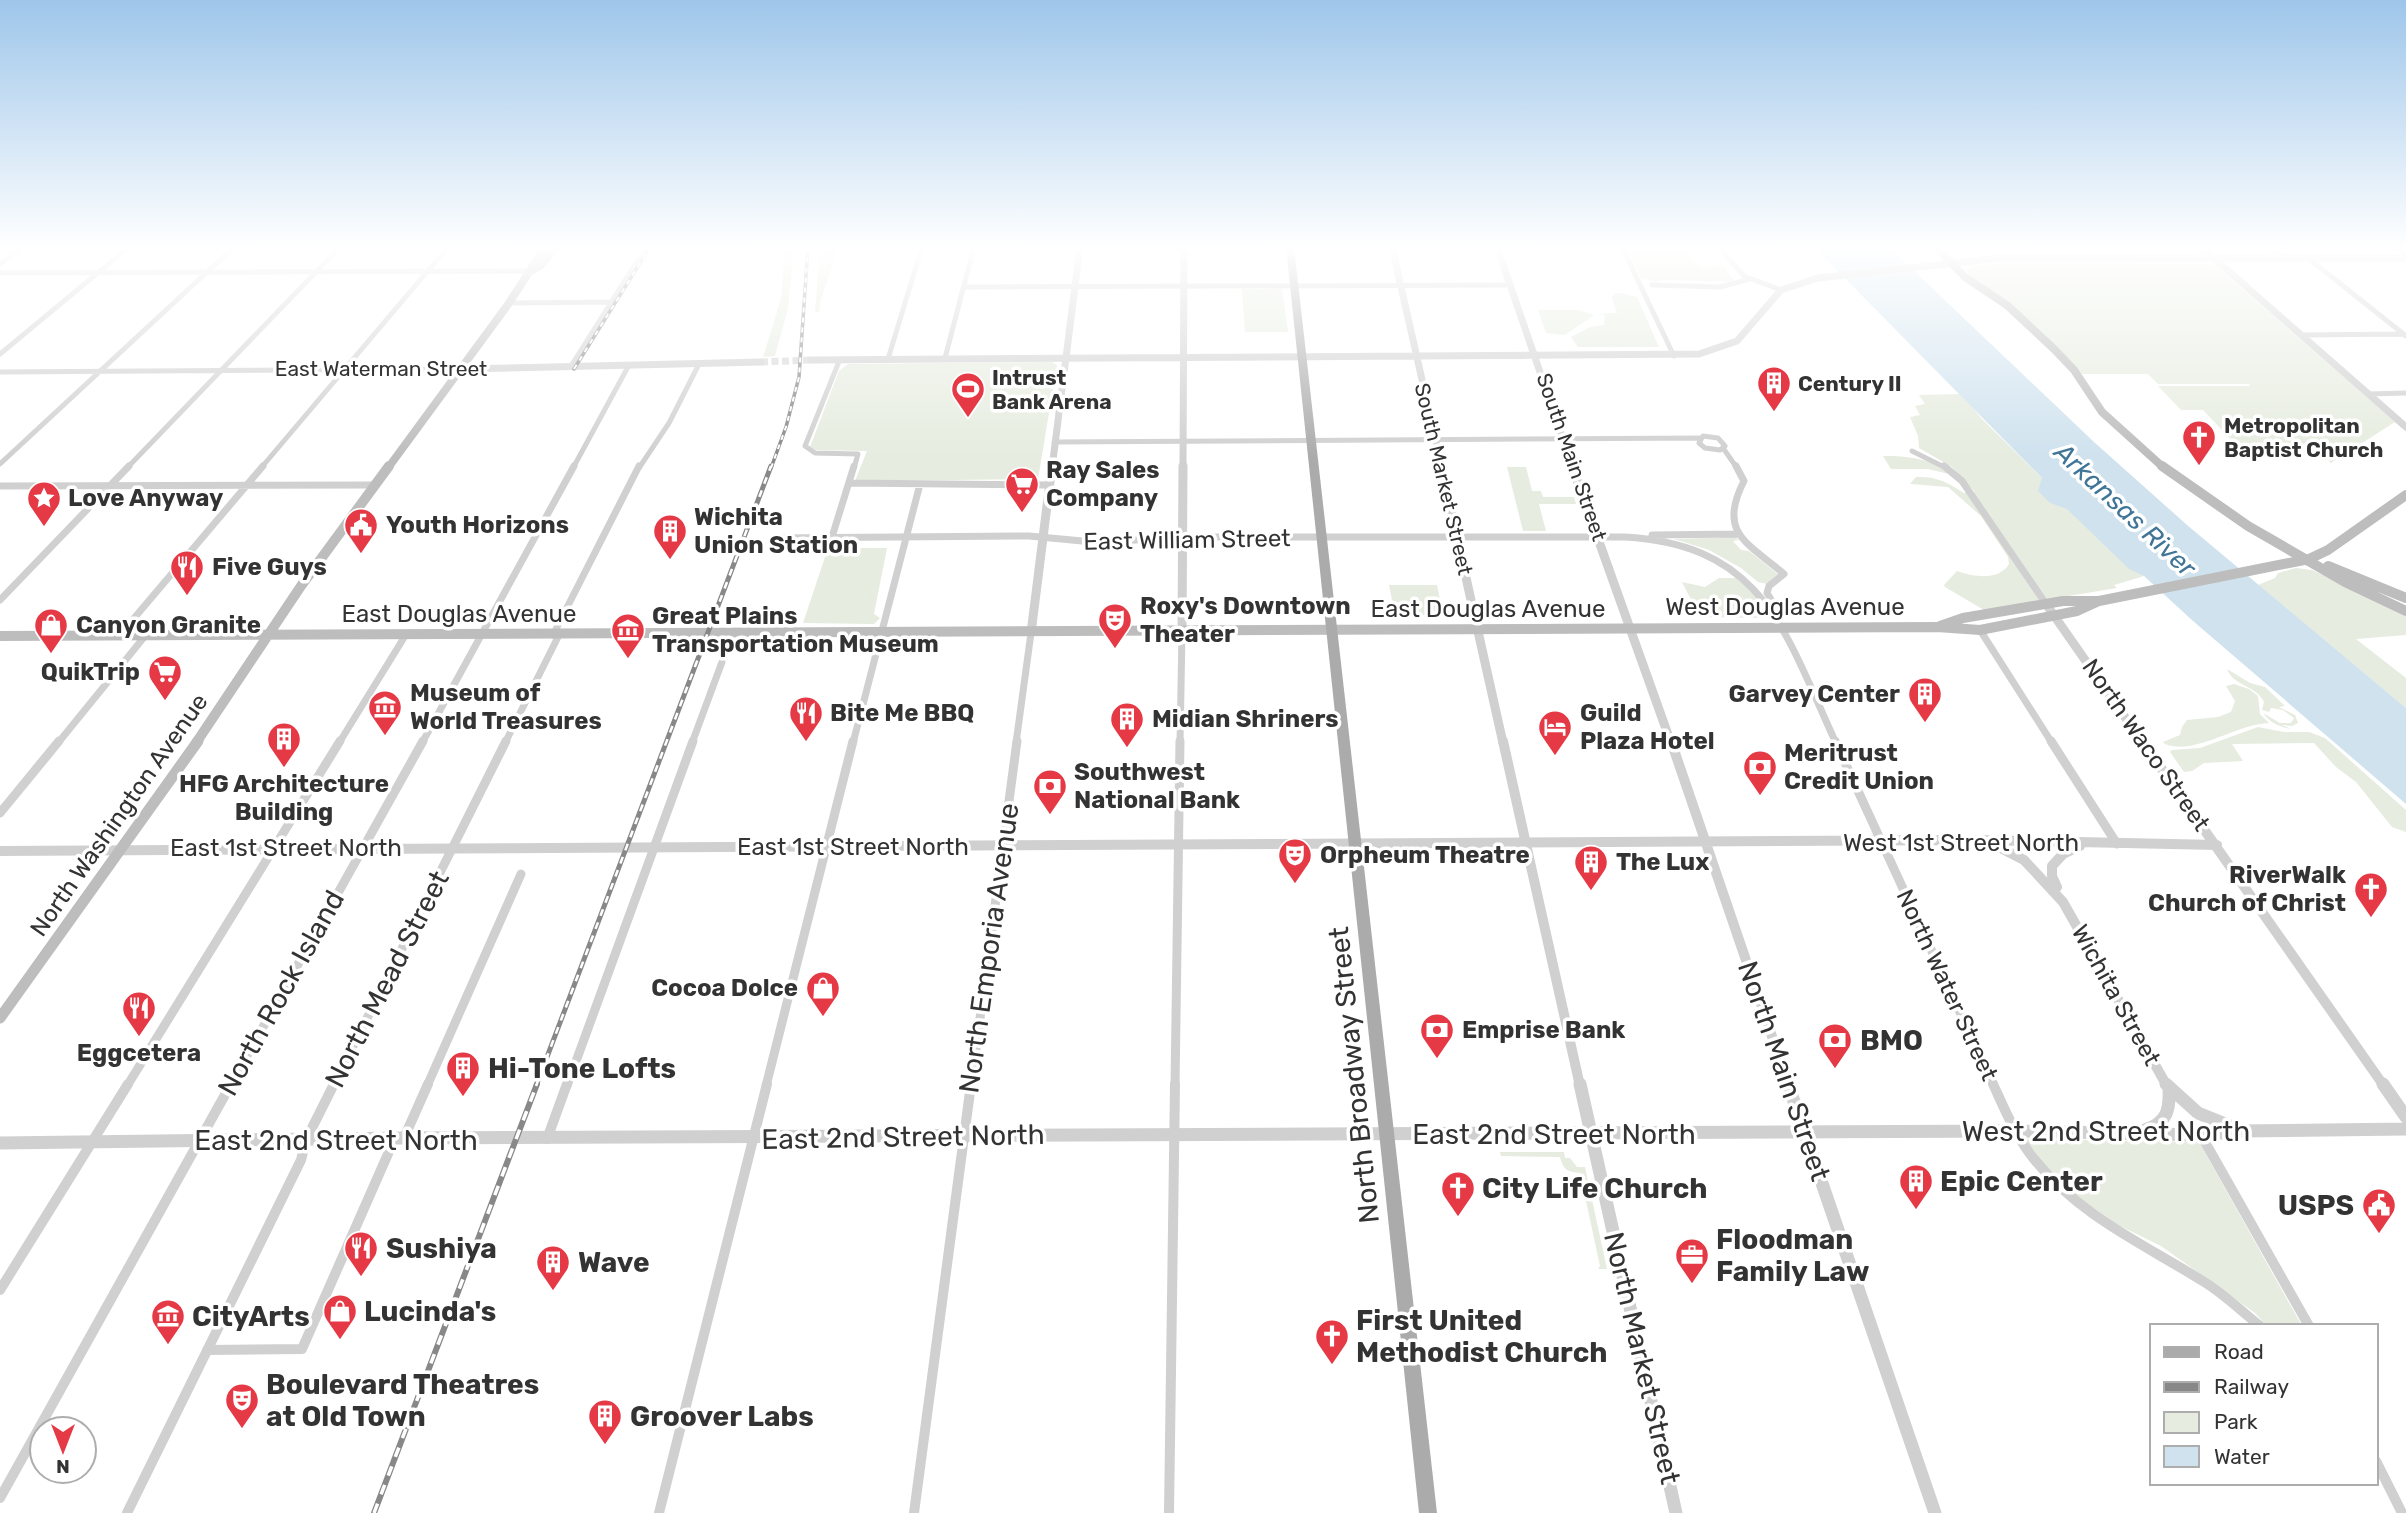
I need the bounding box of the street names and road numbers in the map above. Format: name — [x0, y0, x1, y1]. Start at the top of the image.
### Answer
street label: East Waterman Street — [275, 356, 487, 381]
street label: South Main Street — [1532, 370, 1612, 544]
street label: South Market Street — [1410, 381, 1478, 577]
street label: East William Street — [1083, 524, 1291, 556]
street label: West Douglas Avenue — [1665, 593, 1905, 621]
street label: East Douglas Avenue — [1371, 595, 1606, 623]
street label: East Douglas Avenue — [342, 600, 577, 628]
street label: North Waco Street — [2076, 654, 2216, 836]
street label: North Washington Avenue — [24, 688, 214, 942]
street label: North Emporia Avenue — [952, 801, 1026, 1095]
street label: West 1st Street North — [1843, 829, 2079, 857]
street label: East 1st Street North — [737, 833, 969, 861]
street label: East 1st Street North — [170, 834, 402, 862]
street label: North Mead Street — [318, 865, 456, 1093]
street label: North Rock Island — [211, 885, 351, 1101]
street label: North Water Street — [1890, 885, 2004, 1085]
street label: Wichita Street — [2066, 920, 2166, 1070]
street label: North Broadway Street — [1322, 925, 1386, 1225]
street label: North Main Street — [1731, 957, 1837, 1185]
street label: West 2nd Street North — [1962, 1115, 2250, 1148]
street label: East 2nd Street North — [761, 1118, 1045, 1156]
street label: East 2nd Street North — [1412, 1118, 1696, 1151]
street label: East 2nd Street North — [194, 1124, 478, 1157]
street label: North Market Street — [1597, 1229, 1687, 1487]

